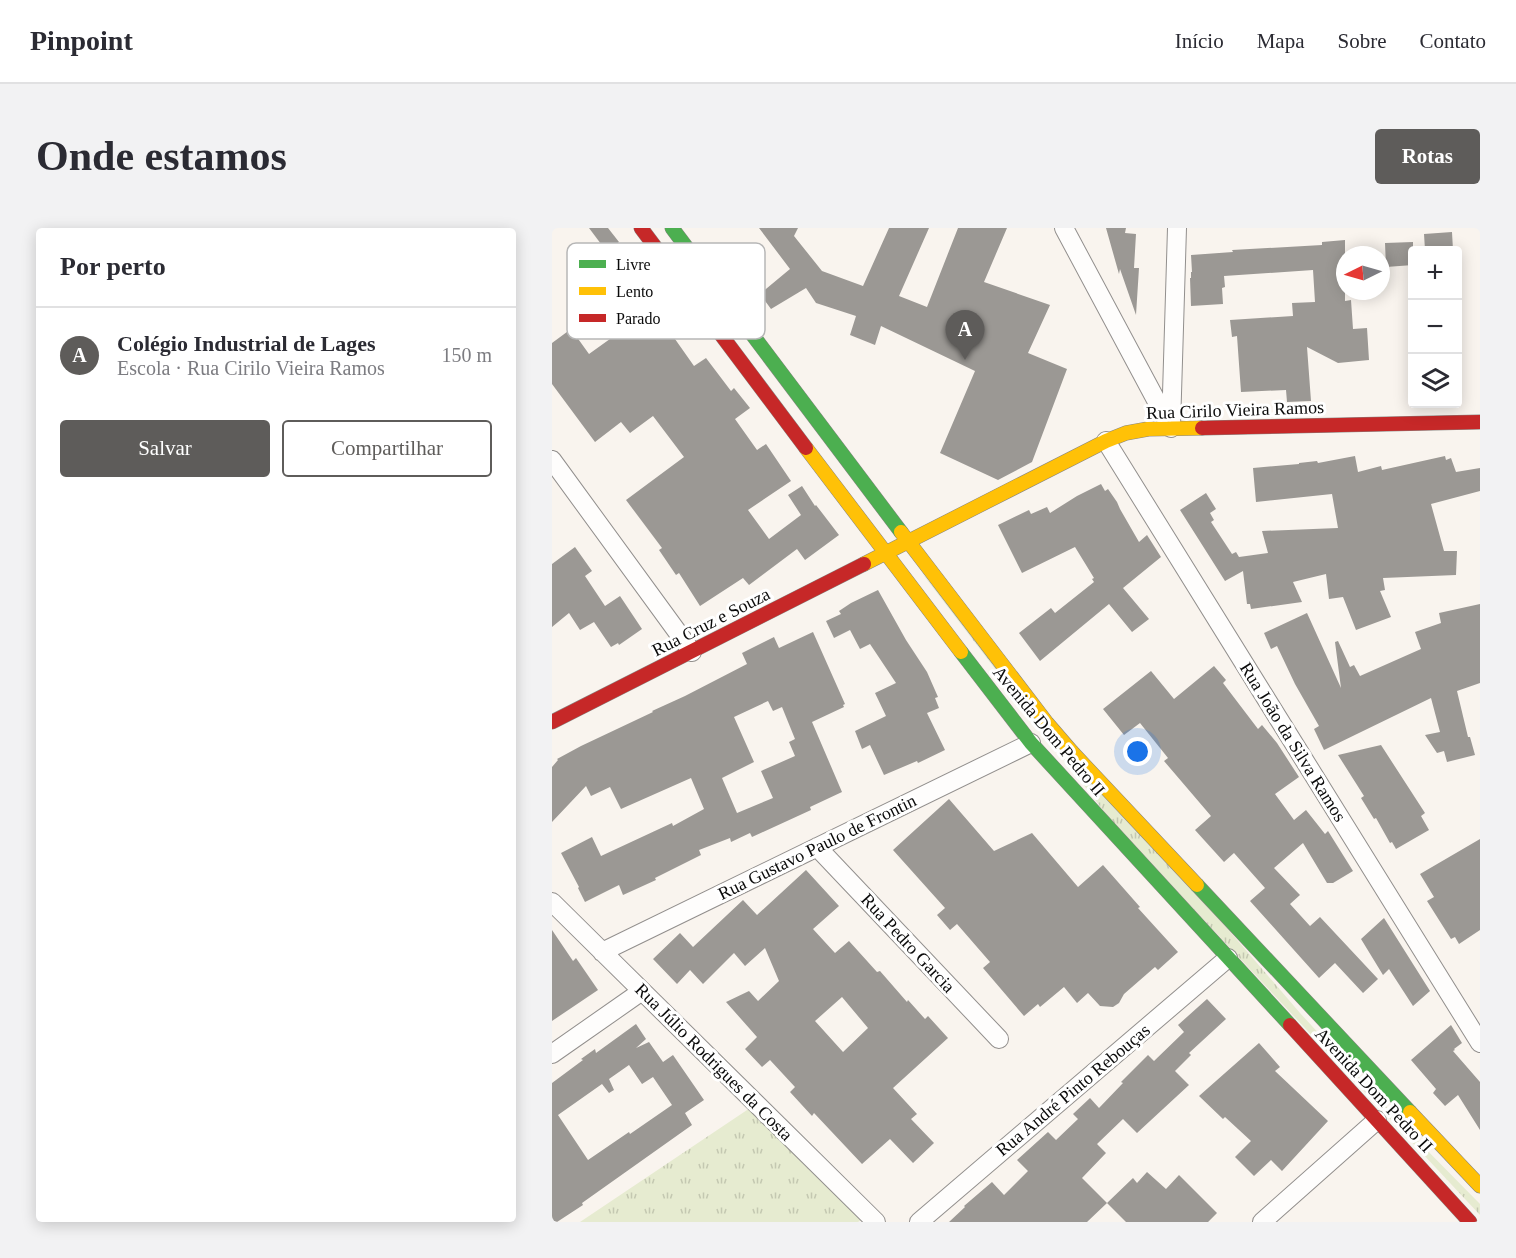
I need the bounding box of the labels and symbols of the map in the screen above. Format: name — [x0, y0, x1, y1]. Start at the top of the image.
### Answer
legend — [567, 243, 765, 339]
north arrow — [1336, 246, 1390, 300]
text: Livre — [616, 256, 651, 273]
text: Lento — [616, 283, 653, 300]
text: Parado — [616, 310, 660, 327]
pin: A — [946, 310, 984, 360]
street label: Rua Cirilo Vieira Ramos — [1146, 397, 1324, 423]
street label: Rua Cruz e Souza — [649, 584, 773, 660]
street label: Rua João da Silva Ramos — [1236, 659, 1350, 825]
street label: Avenida Dom Pedro II — [989, 662, 1109, 800]
your location — [1123, 737, 1152, 766]
street label: Rua Gustavo Paulo de Frontin — [715, 790, 919, 904]
street label: Rua Pedro Garcia — [857, 889, 959, 997]
street label: Rua Júlio Rodrigues da Costa — [631, 979, 797, 1145]
street label: Rua André Pinto Rebouças — [992, 1020, 1154, 1160]
street label: Avenida Dom Pedro II — [1311, 1024, 1437, 1156]

